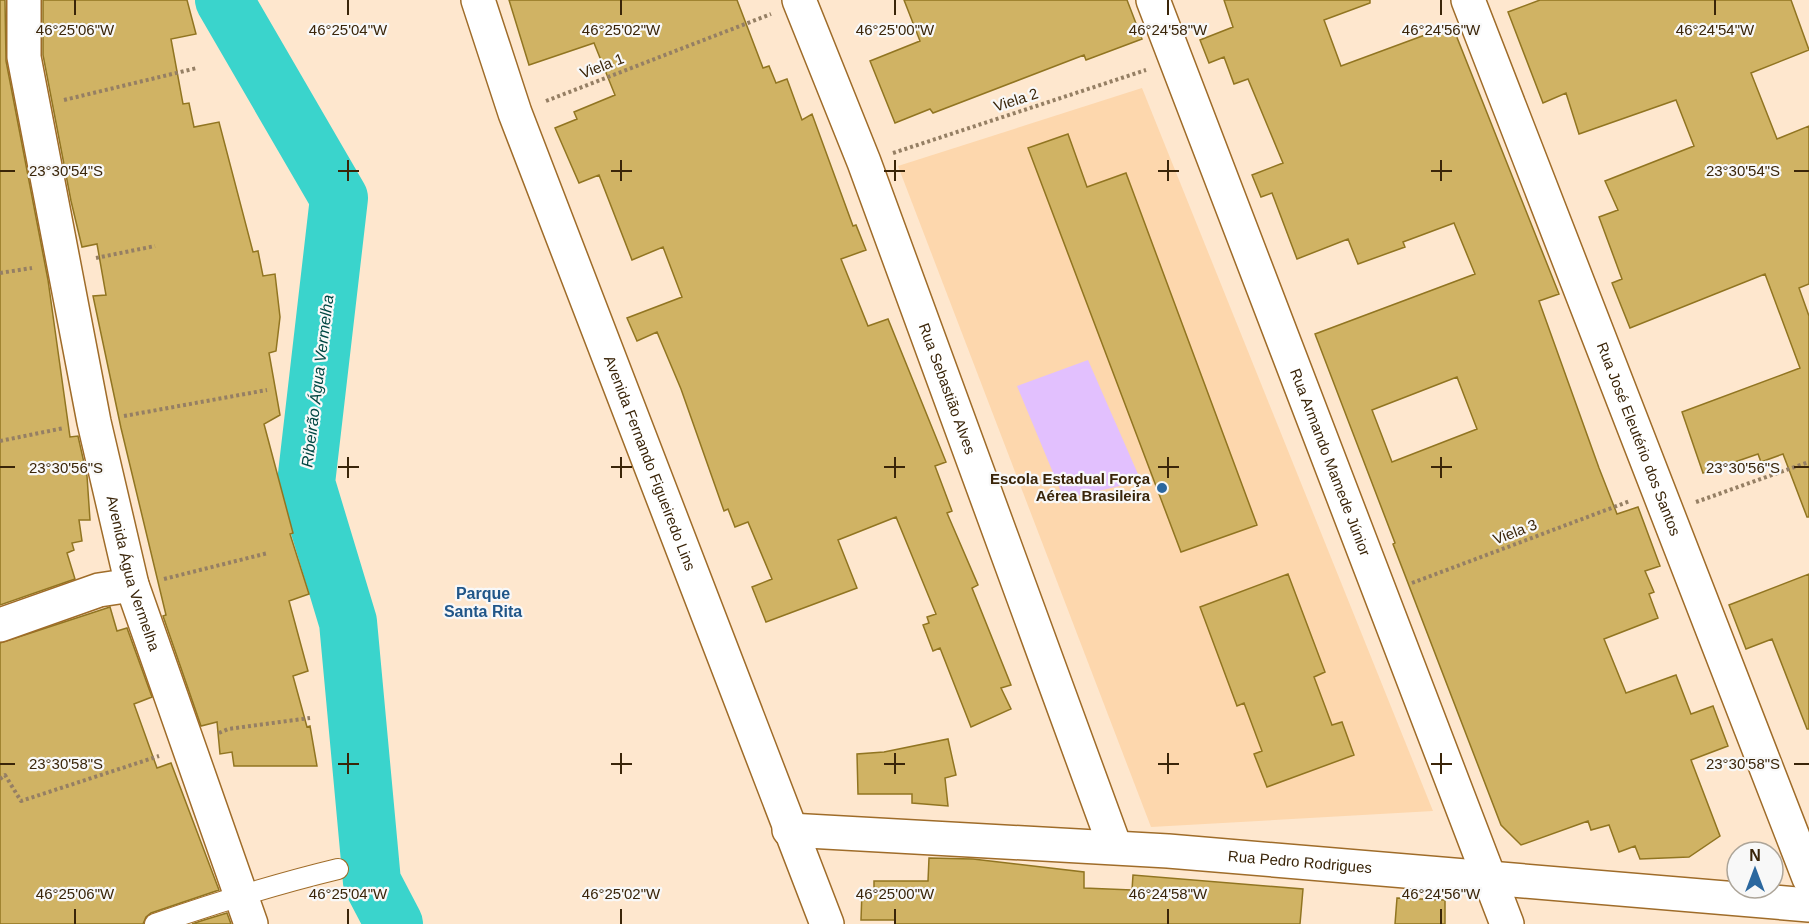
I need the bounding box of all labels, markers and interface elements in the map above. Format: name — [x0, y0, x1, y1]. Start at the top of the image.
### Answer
text: 46°25'06"W — [36, 21, 115, 38]
text: 46°25'04"W — [309, 21, 388, 38]
text: 46°25'02"W — [582, 21, 661, 38]
text: 46°25'00"W — [856, 21, 935, 38]
text: 46°24'58"W — [1129, 21, 1208, 38]
text: 46°24'56"W — [1402, 21, 1481, 38]
text: 46°24'54"W — [1676, 21, 1755, 38]
street label: Viela 1 — [577, 49, 626, 82]
street label: Viela 2 — [992, 84, 1040, 115]
text: 23°30'54"S — [29, 162, 103, 179]
text: 23°30'54"S — [1706, 162, 1780, 179]
water label: Ribeirão Água Vermelha — [297, 294, 337, 468]
street label: Rua Sebastião Alves — [916, 321, 979, 456]
street label: Rua José Eleutério dos Santos — [1594, 340, 1684, 538]
street label: Avenida Fernando Figueiredo Lins — [601, 353, 699, 573]
street label: Rua Armando Mamede Júnior — [1287, 366, 1374, 558]
text: 23°30'56"S — [29, 459, 103, 476]
text: 23°30'56"S — [1706, 459, 1780, 476]
place label: Escola Estadual Força Aérea Brasileira — [990, 470, 1151, 504]
marker: Escola Estadual Força Aérea Brasileira — [1155, 481, 1169, 495]
street label: Avenida Água Vermelha — [103, 494, 164, 654]
street label: Viela 3 — [1490, 515, 1539, 548]
district label: Parque Santa Rita — [444, 585, 522, 620]
text: 23°30'58"S — [29, 755, 103, 772]
text: 23°30'58"S — [1706, 755, 1780, 772]
north arrow — [1725, 840, 1785, 900]
street label: Rua Pedro Rodrigues — [1227, 847, 1373, 876]
text: N — [1749, 847, 1761, 864]
text: 46°25'06"W — [36, 885, 115, 902]
text: 46°25'04"W — [309, 885, 388, 902]
text: 46°25'02"W — [582, 885, 661, 902]
text: 46°25'00"W — [856, 885, 935, 902]
text: 46°24'58"W — [1129, 885, 1208, 902]
text: 46°24'56"W — [1402, 885, 1481, 902]

